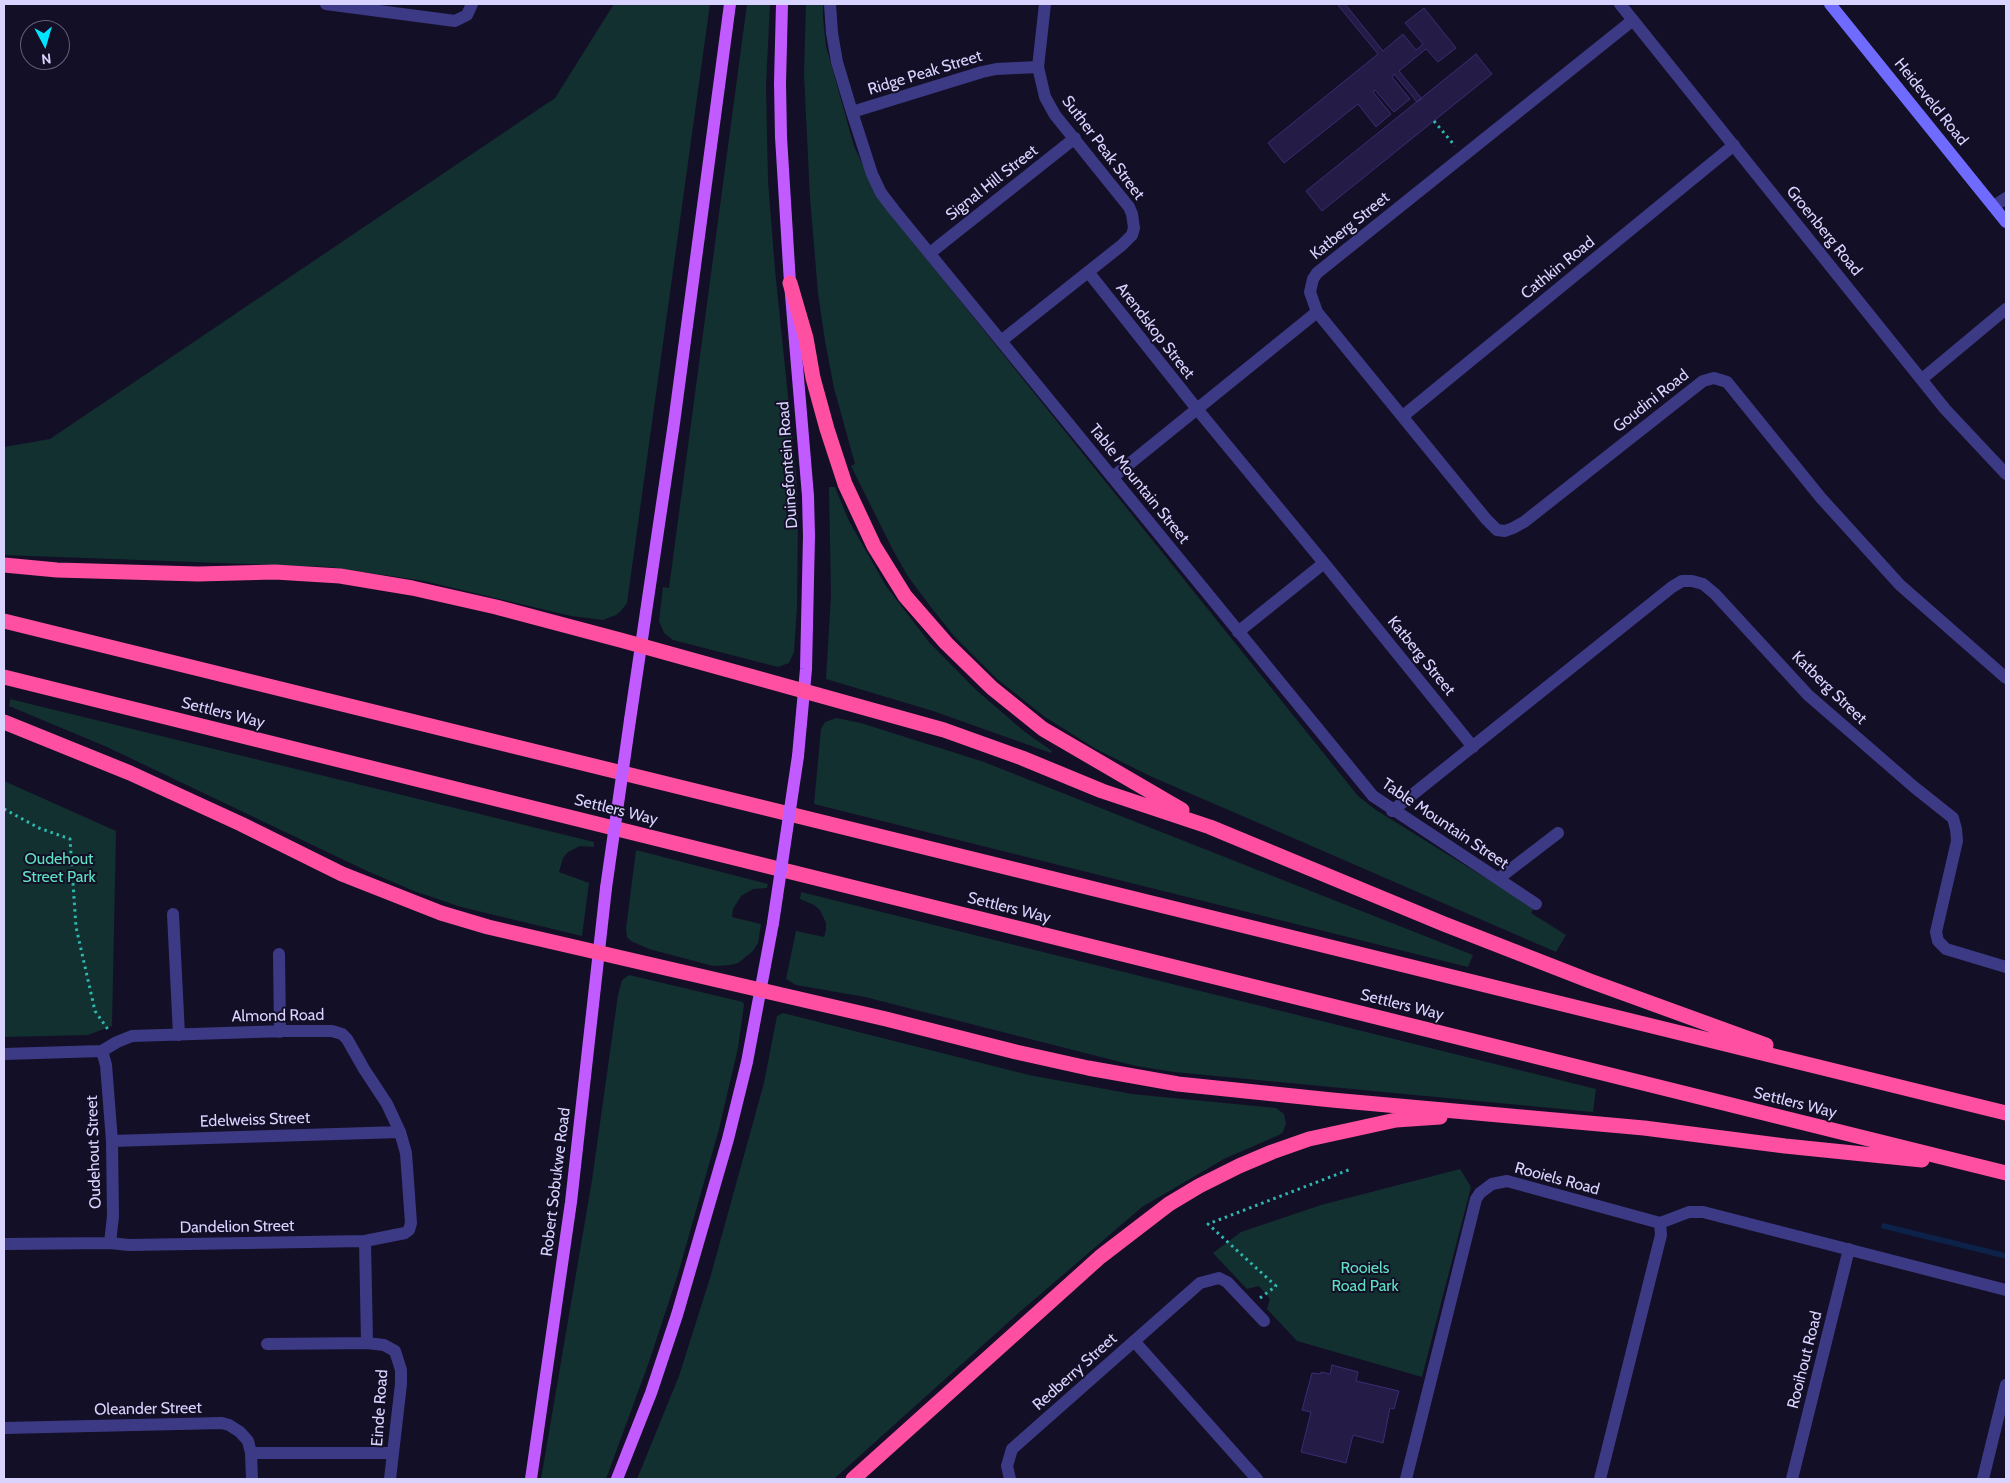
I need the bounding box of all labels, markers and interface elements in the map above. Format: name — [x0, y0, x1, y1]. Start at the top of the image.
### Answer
north arrow — [20, 20, 70, 70]
street label: Ridge Peak Street — [866, 47, 984, 99]
text: N — [41, 49, 52, 68]
street label: Heideveld Road — [1890, 55, 1972, 149]
street label: Suther Peak Street — [1058, 92, 1148, 204]
street label: Signal Hill Street — [942, 141, 1042, 225]
street label: Groenberg Road — [1782, 182, 1866, 280]
street label: Katberg Street — [1306, 188, 1394, 264]
street label: Cathkin Road — [1517, 232, 1599, 304]
street label: Arendskop Street — [1112, 279, 1198, 383]
street label: Goudini Road — [1609, 365, 1693, 437]
street label: Duinefontein Road — [774, 401, 802, 529]
street label: Table Mountain Street — [1085, 420, 1193, 548]
street label: Katberg Street — [1383, 612, 1459, 700]
street label: Katberg Street — [1788, 648, 1870, 728]
street label: Settlers Way — [179, 693, 267, 733]
street label: Table Mountain Street — [1378, 775, 1512, 873]
street label: Settlers Way — [572, 790, 660, 830]
park label: Oudehout Street Park — [22, 849, 96, 887]
street label: Settlers Way — [965, 888, 1053, 928]
street label: Settlers Way — [1358, 985, 1446, 1025]
street label: Almond Road — [232, 1006, 324, 1026]
street label: Settlers Way — [1751, 1083, 1839, 1123]
street label: Oudehout Street — [82, 1095, 106, 1209]
street label: Robert Sobukwe Road — [537, 1106, 575, 1258]
street label: Edelweiss Street — [199, 1108, 311, 1132]
street label: Rooiels Road — [1512, 1158, 1602, 1200]
street label: Dandelion Street — [179, 1216, 295, 1238]
park label: Rooiels Road Park — [1331, 1258, 1399, 1296]
street label: Rooihout Road — [1784, 1309, 1826, 1411]
street label: Redberry Street — [1029, 1329, 1121, 1415]
street label: Einde Road — [368, 1369, 392, 1447]
street label: Oleander Street — [94, 1398, 202, 1420]

